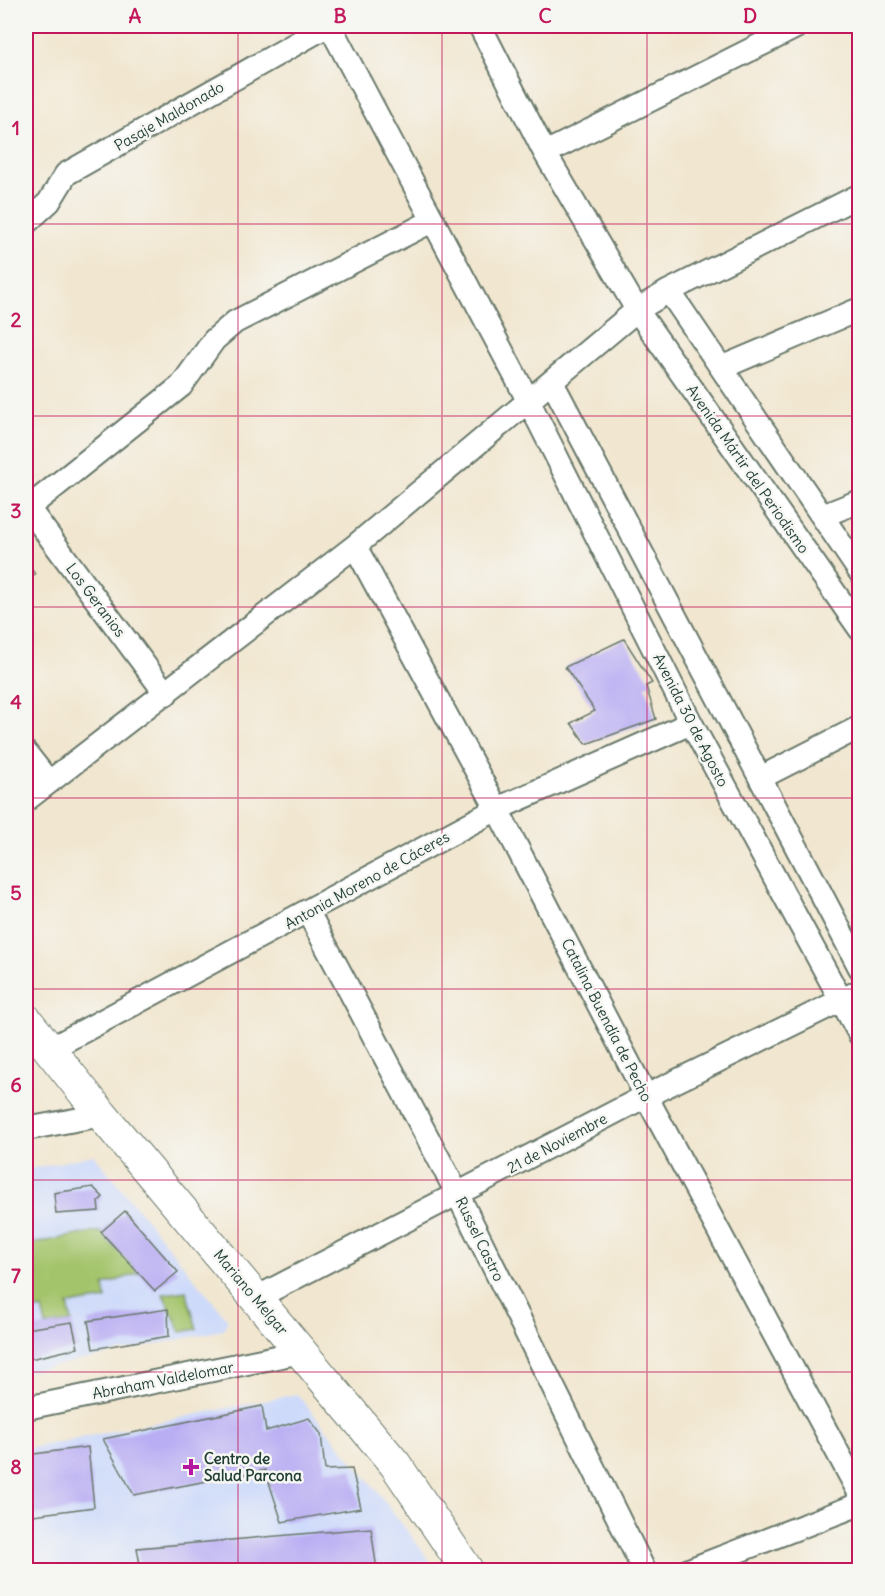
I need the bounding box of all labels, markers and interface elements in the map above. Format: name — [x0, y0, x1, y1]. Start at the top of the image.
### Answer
text: A — [129, 3, 142, 28]
text: B — [333, 3, 347, 28]
text: C — [538, 3, 552, 28]
text: D — [743, 3, 757, 28]
street label: Pasaje Maldonado — [111, 77, 227, 155]
text: 1 — [12, 115, 20, 140]
text: 2 — [11, 307, 22, 332]
street label: Avenida Mártir del Periodismo — [682, 381, 814, 557]
text: 3 — [10, 498, 22, 523]
street label: Los Geranios — [62, 559, 130, 641]
street label: Avenida 30 de Agosto — [649, 650, 733, 790]
text: 4 — [10, 689, 22, 714]
street label: Antonia Moreno de Cáceres — [281, 827, 453, 933]
text: 5 — [10, 880, 22, 905]
street label: Catalina Buendía de Pecho — [558, 935, 656, 1105]
text: 6 — [10, 1072, 22, 1097]
street label: 21 de Noviembre — [504, 1109, 610, 1177]
street label: Russel Castro — [451, 1194, 509, 1284]
street label: Mariano Melgar — [210, 1245, 292, 1339]
text: 7 — [11, 1263, 21, 1288]
street label: Abraham Valdelomar — [91, 1357, 235, 1403]
place label: Centro de Salud Parcona — [204, 1449, 302, 1485]
text: 8 — [10, 1454, 22, 1479]
marker: Centro de Salud Parcona — [182, 1458, 200, 1476]

